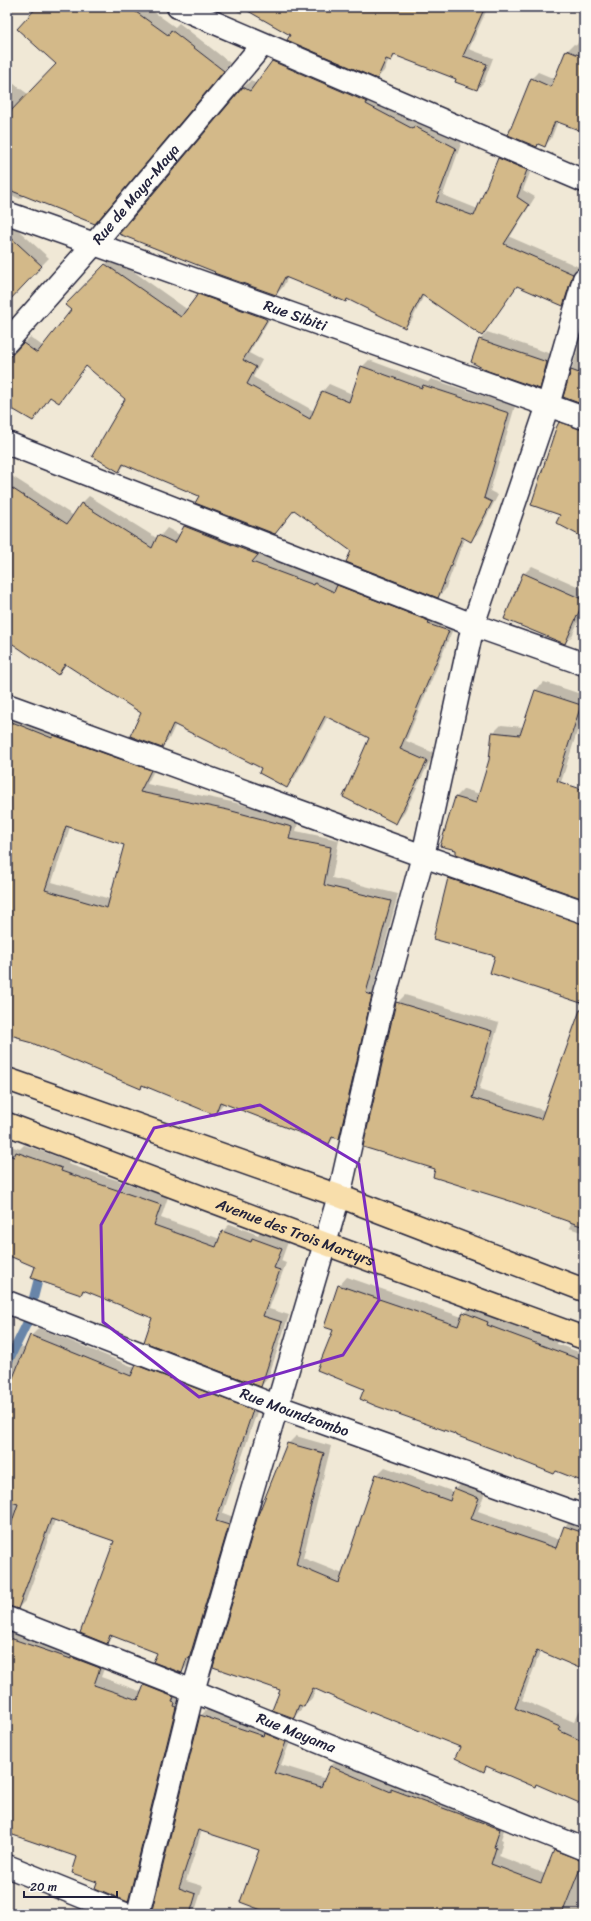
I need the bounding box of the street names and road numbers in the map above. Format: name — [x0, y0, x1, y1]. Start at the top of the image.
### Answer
street label: Rue de Maya-Maya — [85, 138, 187, 251]
street label: Rue Sibiti — [260, 292, 331, 339]
street label: Avenue des Trois Martyrs — [212, 1191, 378, 1274]
street label: Rue Moundzombo — [236, 1380, 353, 1444]
street label: Rue Mayama — [252, 1705, 340, 1761]

